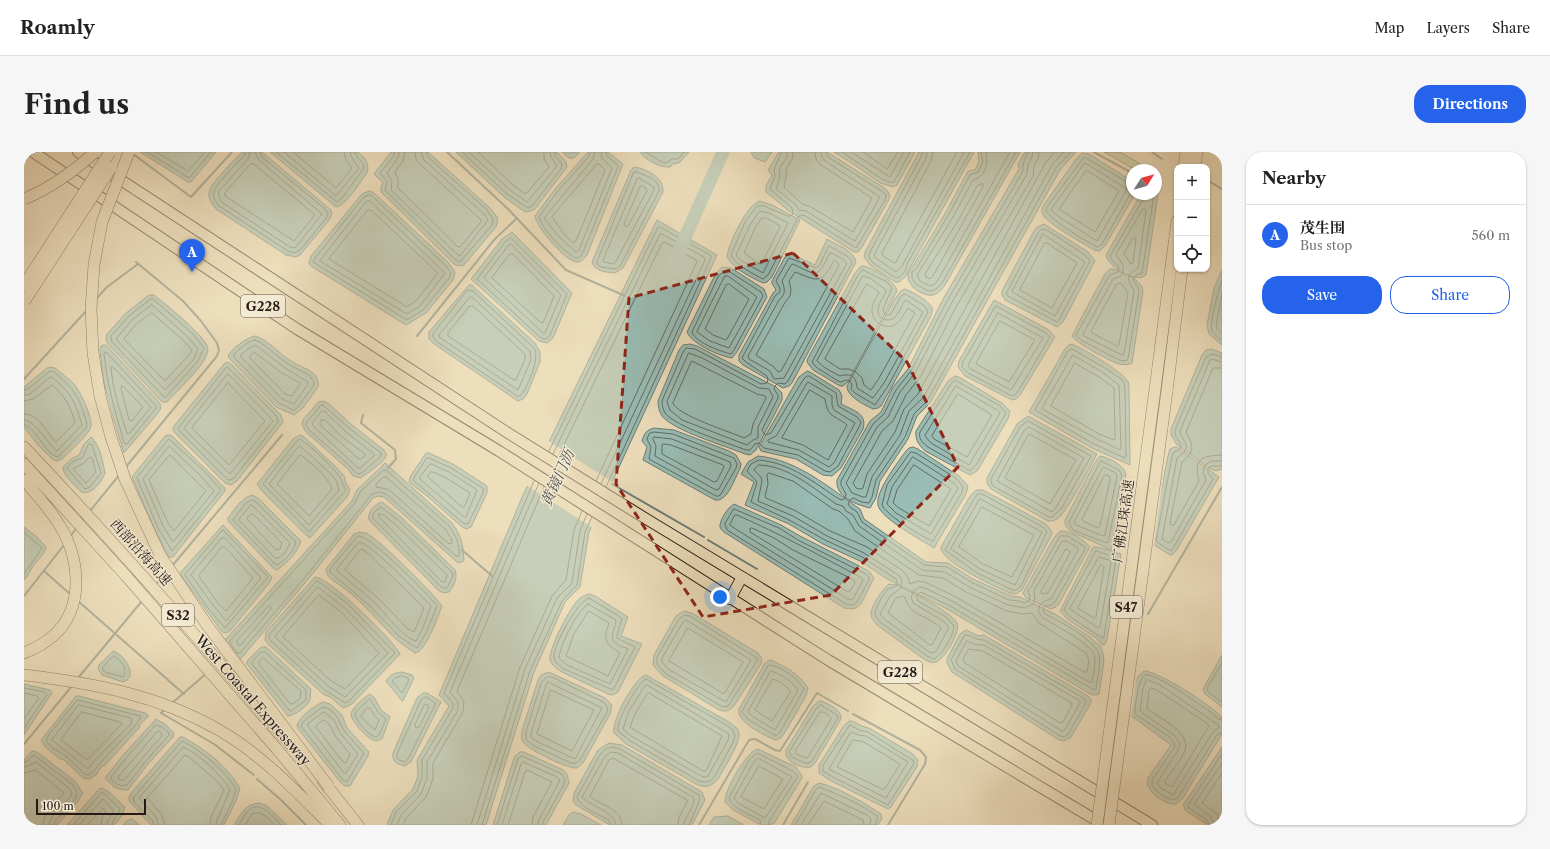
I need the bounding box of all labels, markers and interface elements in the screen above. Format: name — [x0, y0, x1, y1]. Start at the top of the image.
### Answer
text: Roamly — [20, 16, 95, 39]
text: Map — [1374, 19, 1404, 37]
text: Layers — [1426, 19, 1470, 37]
text: Share — [1492, 19, 1530, 37]
button: Directions — [1414, 85, 1526, 123]
text: Find us — [24, 87, 129, 121]
north arrow — [1126, 164, 1162, 200]
map controls — [1174, 164, 1210, 272]
button: + — [1174, 164, 1210, 200]
text: Nearby — [1262, 168, 1326, 188]
button: − — [1174, 200, 1210, 236]
text: 茂生围 — [1300, 218, 1345, 237]
text: A — [1270, 227, 1280, 243]
text: 560 m — [1472, 227, 1510, 243]
button: locate — [1174, 236, 1210, 272]
text: Bus stop — [1300, 237, 1352, 253]
pin: A — [179, 239, 205, 272]
button: Save — [1262, 276, 1382, 314]
button: Share — [1390, 276, 1510, 314]
road number: G228 — [241, 295, 285, 317]
water label: 黄镜门沥 — [536, 444, 579, 509]
street label: 广佛江珠高速 — [1108, 478, 1138, 564]
street label: 西部沿海高速 — [106, 515, 176, 589]
your location — [710, 587, 730, 607]
road number: S47 — [1110, 596, 1142, 618]
road number: S32 — [162, 604, 194, 626]
street label: West Coastal Expressway — [191, 630, 315, 769]
road number: G228 — [878, 661, 922, 683]
scale bar — [36, 797, 146, 816]
text: 100 m — [42, 799, 74, 813]

